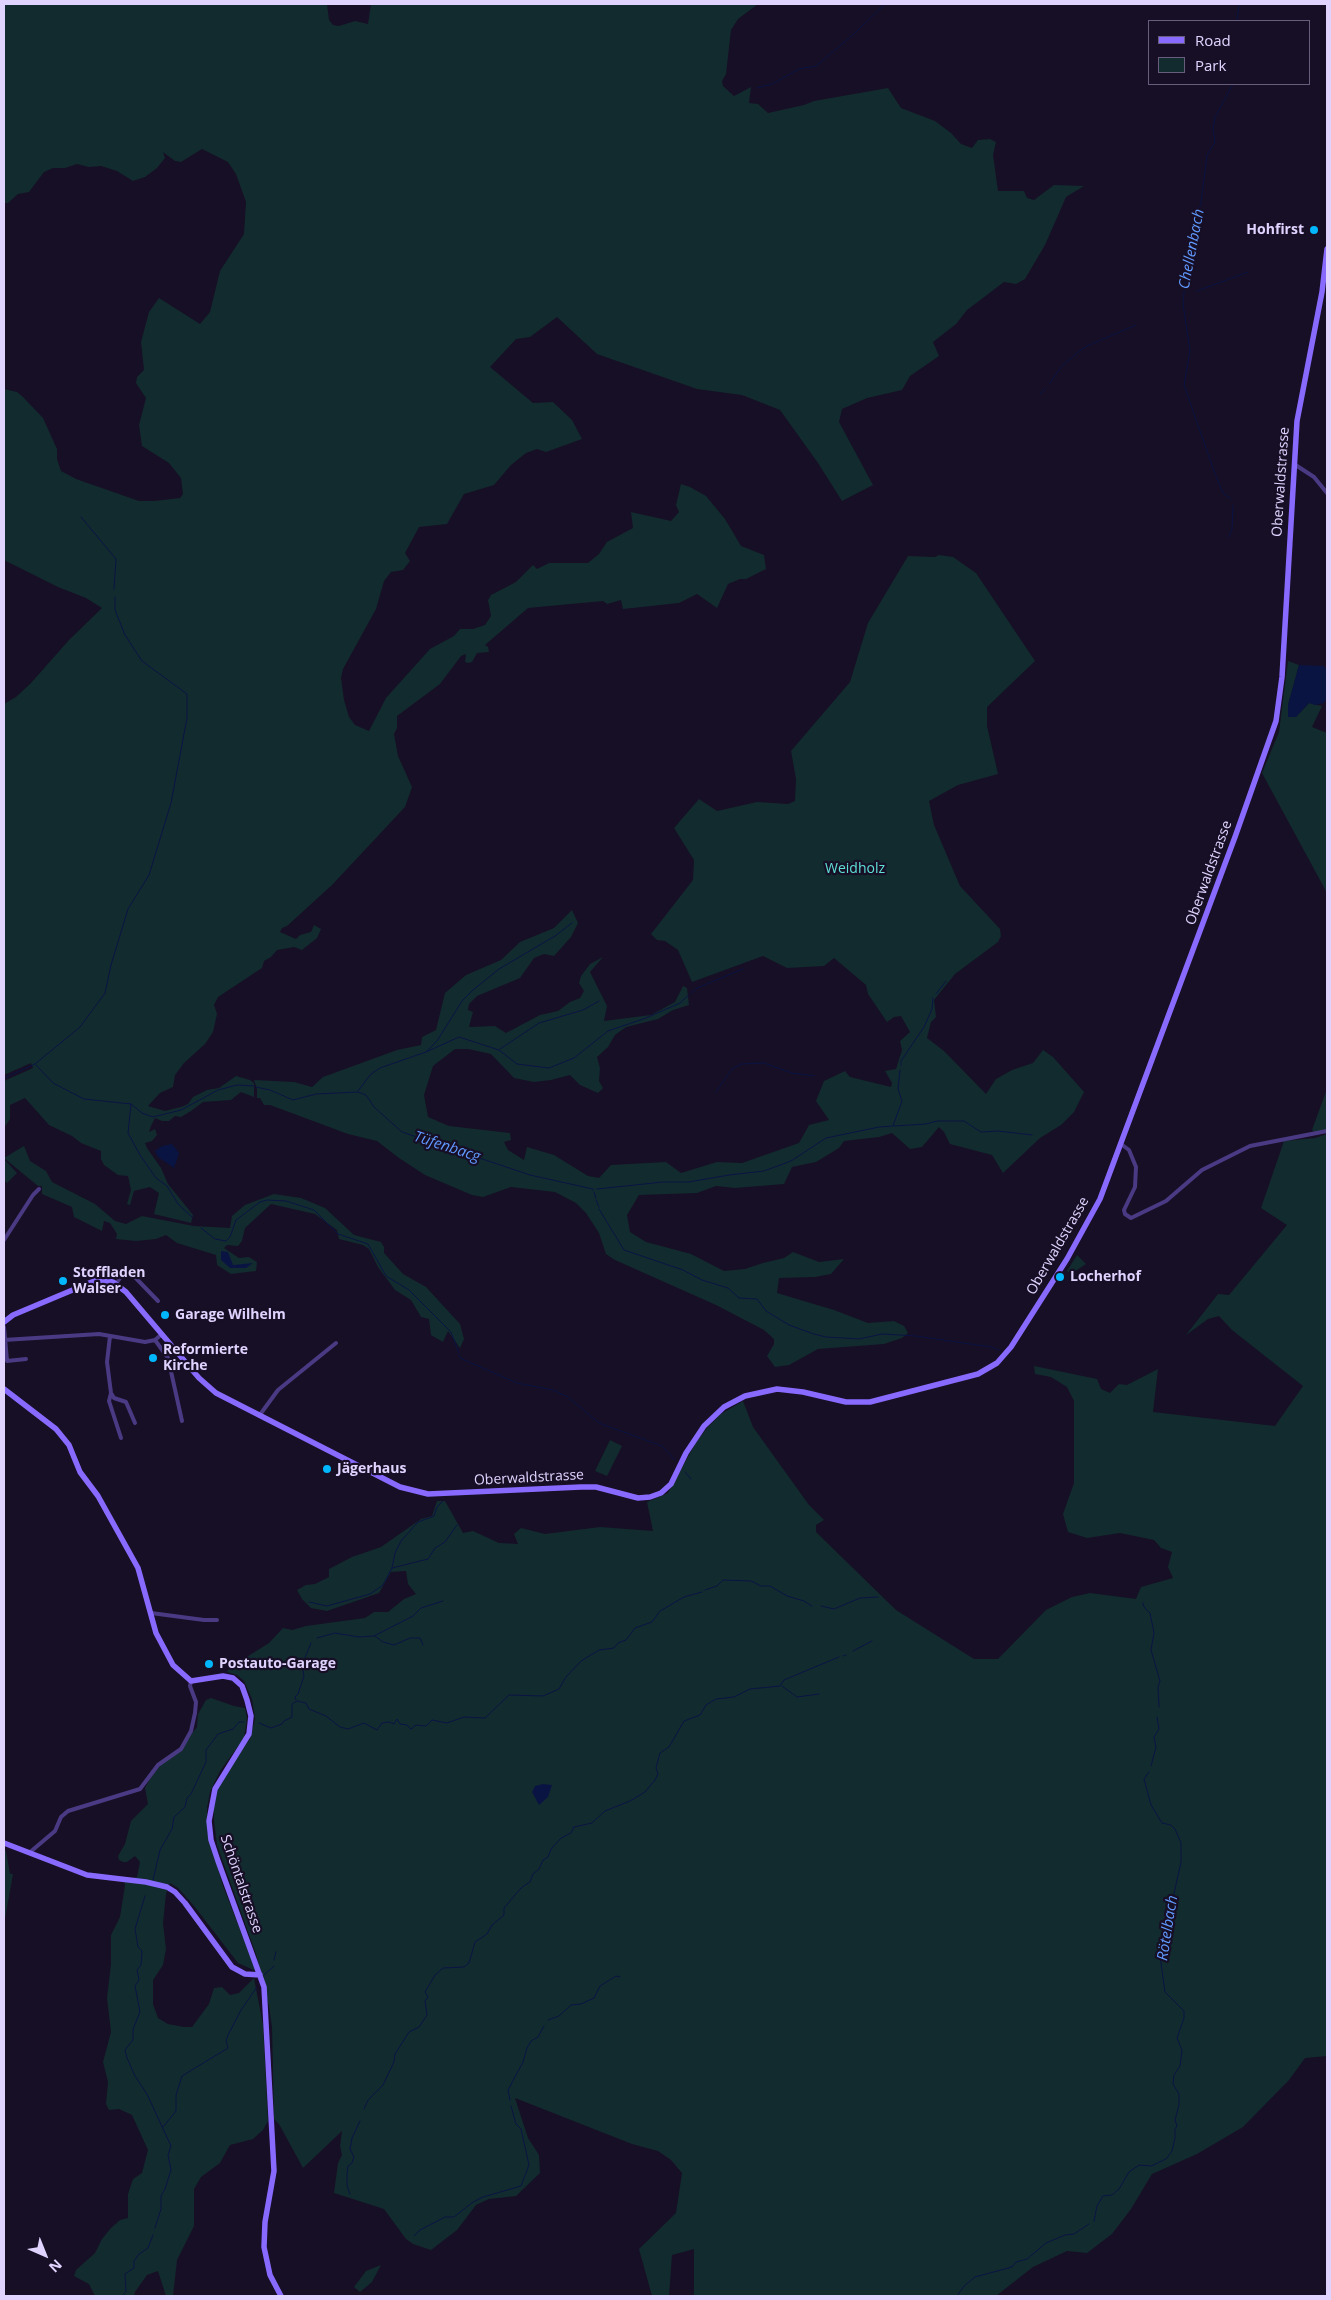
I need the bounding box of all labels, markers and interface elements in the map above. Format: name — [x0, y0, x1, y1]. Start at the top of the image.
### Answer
legend — [1148, 20, 1311, 85]
text: Road — [1195, 30, 1231, 50]
text: Park — [1195, 55, 1226, 75]
water label: Chellenbach — [1175, 207, 1209, 291]
place label: Hohfirst — [1246, 222, 1304, 238]
marker: Hohfirst — [1308, 224, 1320, 236]
street label: Oberwaldstrasse — [1269, 426, 1293, 538]
street label: Oberwaldstrasse — [1182, 818, 1236, 928]
park label: Weidholz — [825, 861, 885, 877]
water label: Tüfenbacg — [412, 1128, 482, 1166]
street label: Oberwaldstrasse — [1023, 1194, 1093, 1298]
place label: Stoffladen Walser — [73, 1265, 145, 1298]
place label: Locherhof — [1070, 1269, 1141, 1285]
marker: Locherhof — [1054, 1271, 1066, 1283]
marker: Stoffladen Walser — [57, 1275, 69, 1287]
place label: Garage Wilhelm — [175, 1307, 286, 1323]
marker: Garage Wilhelm — [159, 1309, 171, 1321]
place label: Reformierte Kirche — [163, 1342, 248, 1374]
marker: Reformierte Kirche — [147, 1352, 159, 1364]
place label: Jägerhaus — [337, 1461, 406, 1477]
marker: Jägerhaus — [321, 1463, 333, 1475]
street label: Oberwaldstrasse — [474, 1467, 584, 1489]
place label: Postauto-Garage — [219, 1656, 336, 1672]
marker: Postauto-Garage — [203, 1658, 215, 1670]
street label: Schöntalstrasse — [216, 1833, 266, 1935]
water label: Rötelbach — [1154, 1894, 1182, 1962]
north arrow — [20, 2230, 70, 2280]
text: N — [45, 2255, 66, 2277]

